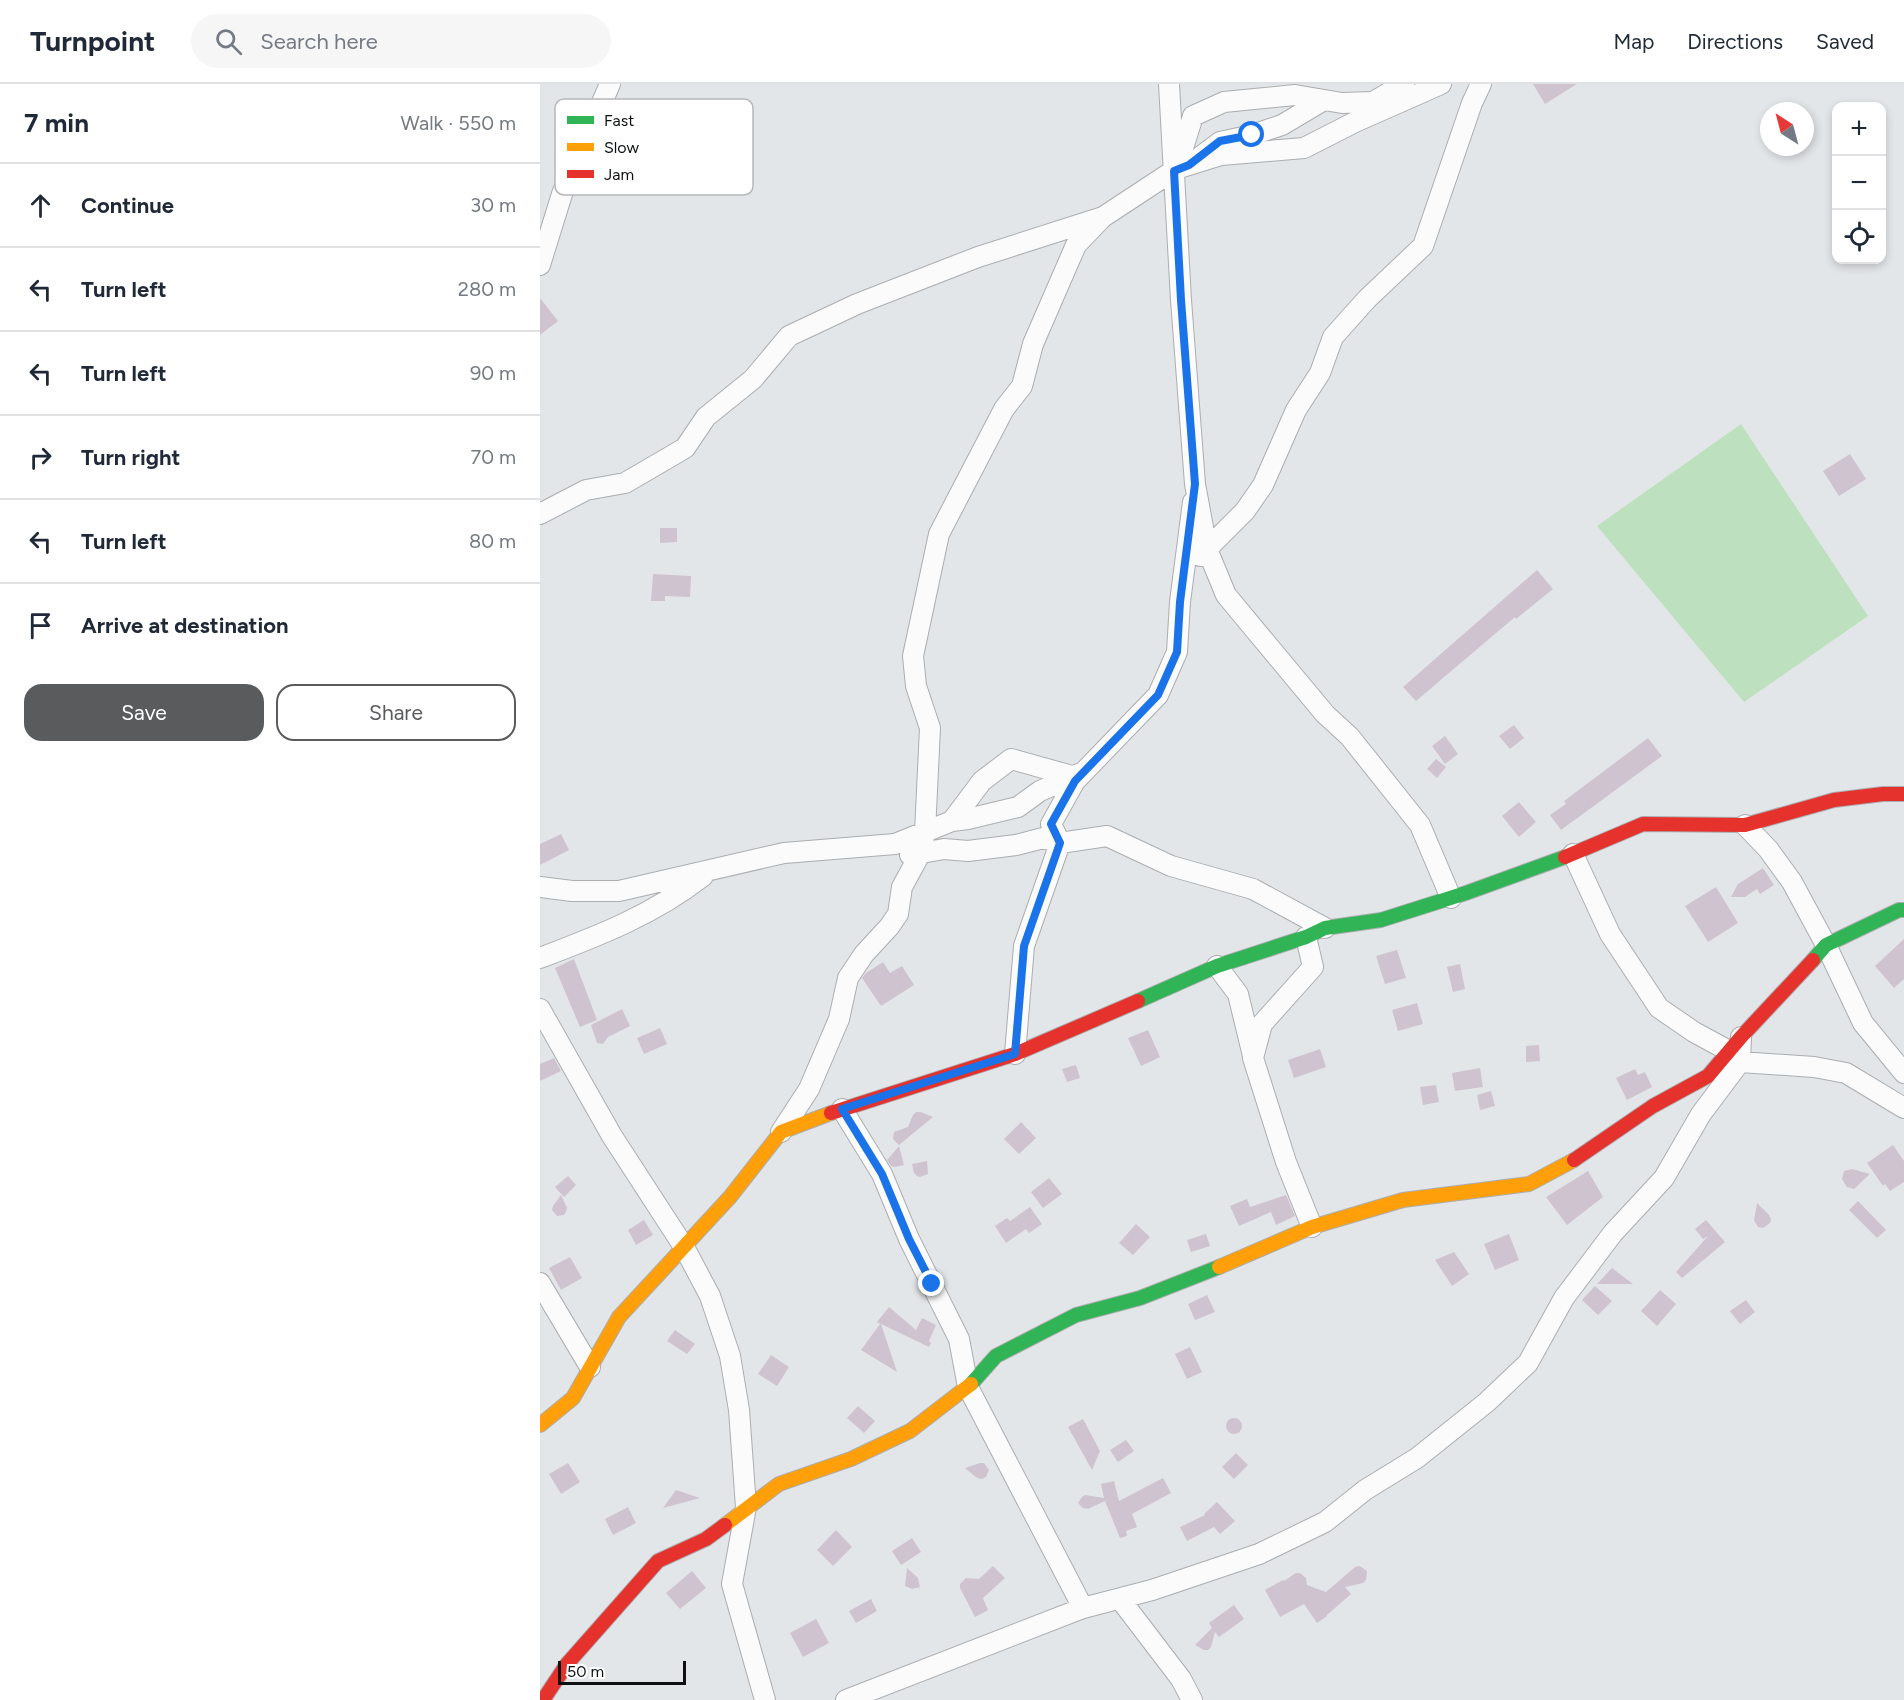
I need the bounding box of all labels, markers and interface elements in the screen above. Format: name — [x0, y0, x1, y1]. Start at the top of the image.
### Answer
search box — [191, 14, 611, 68]
text: Turnpoint — [30, 24, 155, 58]
icon: search — [212, 25, 245, 58]
text: Search here — [260, 28, 378, 55]
text: Map — [1613, 29, 1654, 54]
text: Directions — [1687, 29, 1783, 54]
text: Saved — [1816, 29, 1874, 54]
legend — [555, 99, 753, 195]
north arrow — [1760, 102, 1814, 156]
map controls — [1832, 102, 1886, 264]
button: + — [1832, 102, 1886, 156]
text: 7 min — [24, 107, 89, 139]
text: Walk · 550 m — [401, 111, 516, 135]
text: Fast — [604, 111, 634, 130]
route start — [1238, 121, 1264, 147]
text: Slow — [604, 138, 639, 157]
button: − — [1832, 156, 1886, 210]
text: Jam — [604, 165, 634, 184]
icon: ahead — [24, 189, 57, 222]
text: Continue — [81, 192, 174, 219]
text: 30 m — [470, 193, 516, 217]
button: locate — [1832, 210, 1886, 264]
icon: left — [24, 273, 57, 306]
text: Turn left — [81, 276, 167, 303]
text: 280 m — [458, 277, 516, 301]
icon: left — [24, 357, 57, 390]
text: Turn left — [81, 360, 167, 387]
text: 90 m — [470, 361, 516, 385]
icon: right — [24, 441, 57, 474]
text: Turn right — [81, 444, 180, 471]
text: 70 m — [470, 445, 516, 469]
icon: left — [24, 525, 57, 558]
text: Turn left — [81, 528, 167, 555]
text: 80 m — [469, 529, 516, 553]
icon: arrive — [24, 609, 57, 642]
text: Arrive at destination — [81, 612, 289, 639]
button: Save — [24, 684, 264, 741]
button: Share — [276, 684, 516, 741]
route end — [918, 1270, 944, 1296]
scale bar — [558, 1658, 686, 1686]
text: 50 m — [567, 1662, 604, 1681]

